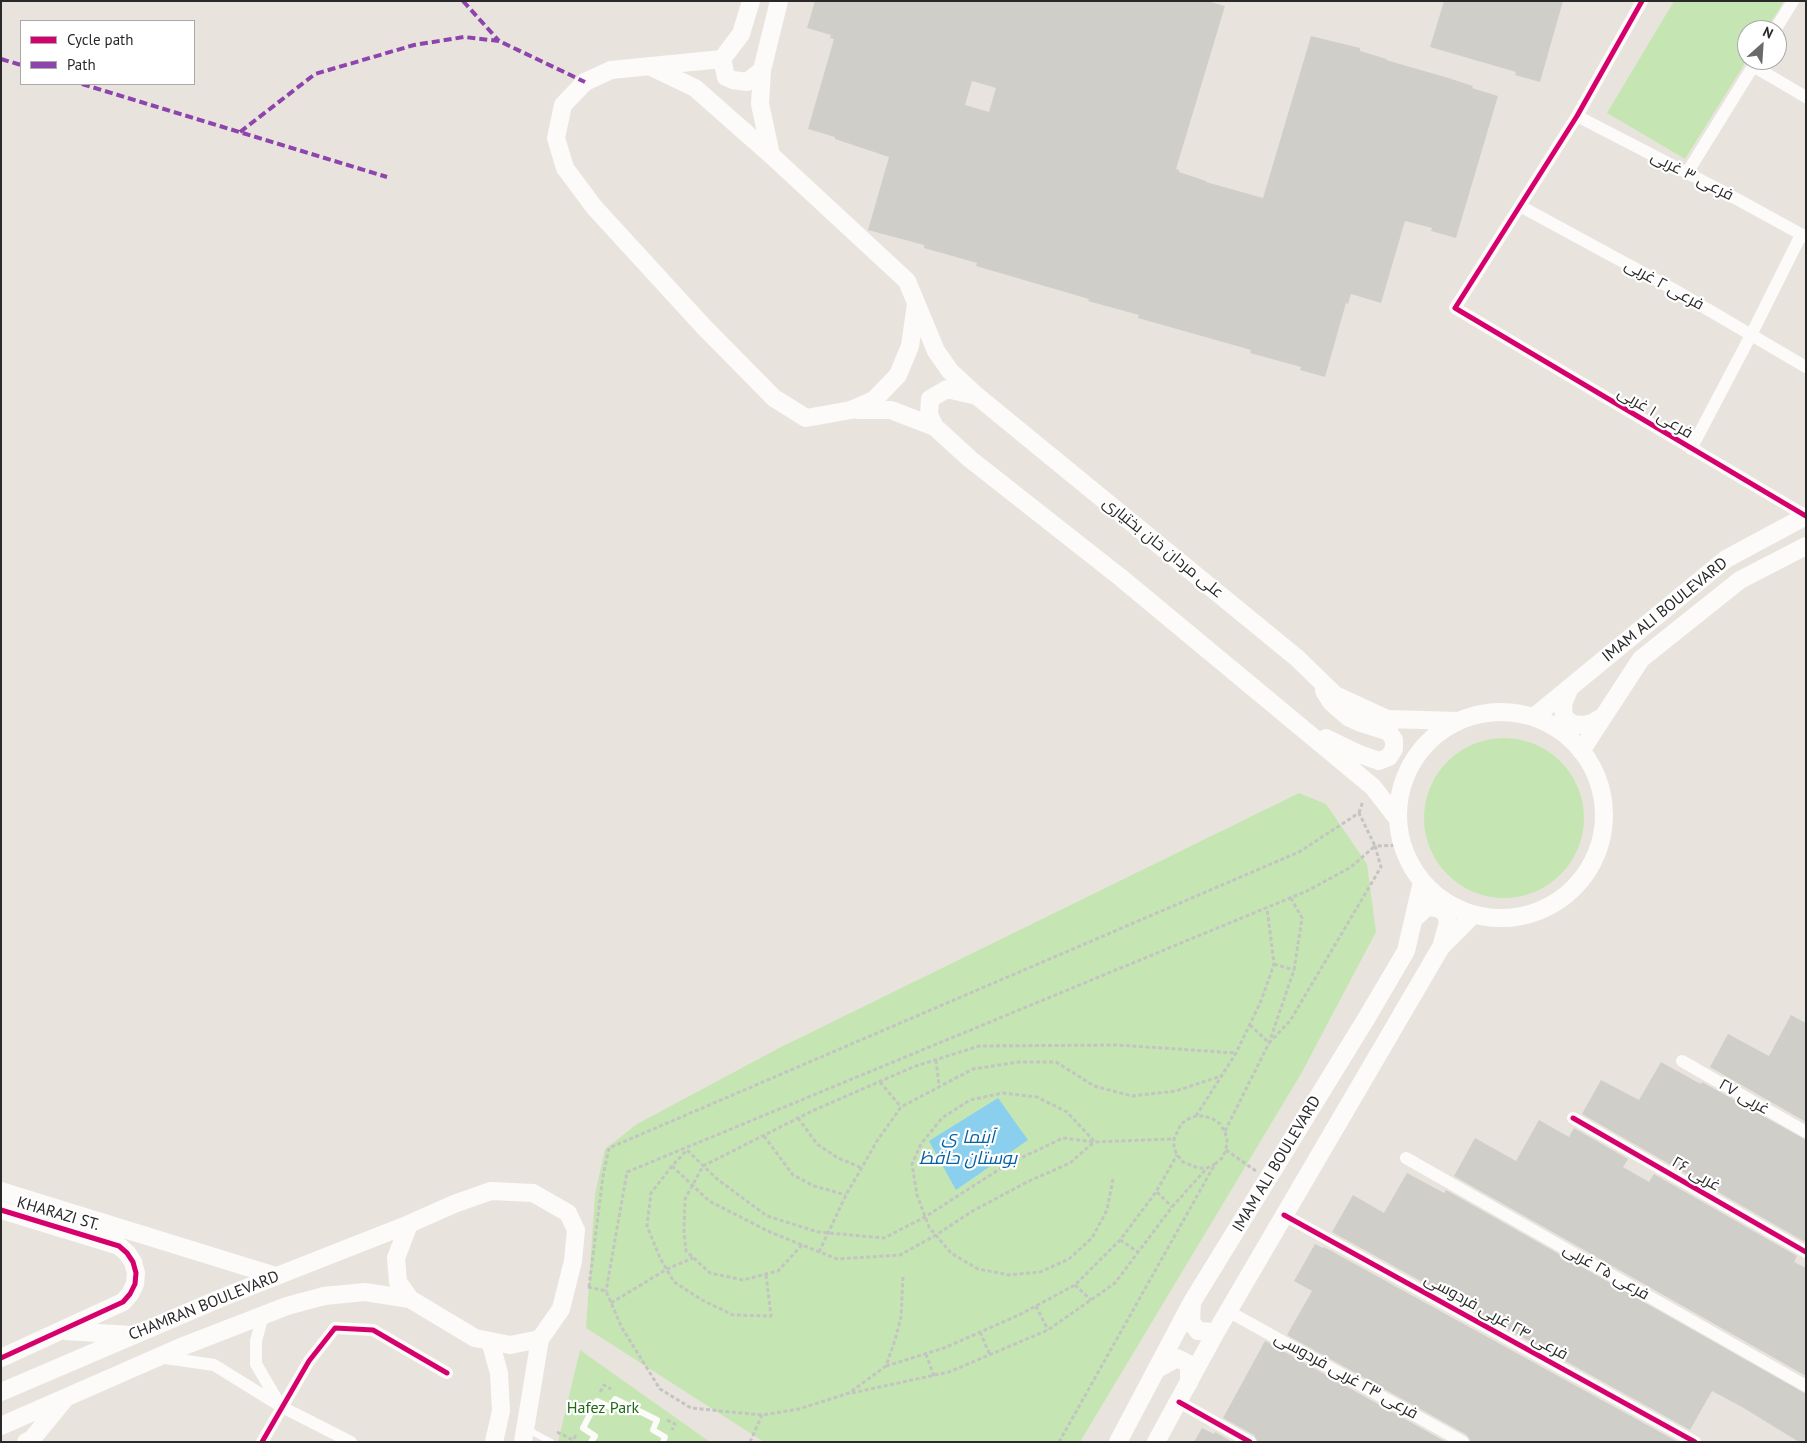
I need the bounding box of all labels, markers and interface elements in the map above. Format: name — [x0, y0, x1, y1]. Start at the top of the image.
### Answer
legend — [20, 20, 195, 85]
north arrow — [1737, 20, 1787, 70]
text: N — [1760, 22, 1776, 43]
text: Cycle path — [67, 30, 133, 49]
text: Path — [67, 55, 96, 74]
street label: فرعی ۳ غربی — [1647, 147, 1737, 205]
street label: فرعی ۲ غربی — [1621, 255, 1707, 315]
street label: فرعی ۱ غربی — [1614, 383, 1696, 443]
street label: علی مردان خان بختیاری — [1099, 493, 1227, 603]
street label: IMAM ALI BOULEVARD — [1599, 554, 1731, 666]
street label: ۲۷ غربی — [1715, 1075, 1773, 1119]
street label: IMAM ALI BOULEVARD — [1229, 1092, 1325, 1236]
water label: آبنما ی بوستان حافظ — [919, 1127, 1017, 1170]
street label: ۲۶ غربی — [1668, 1152, 1724, 1196]
street label: KHARAZI ST. — [15, 1193, 101, 1235]
street label: فرعی ۲۵ غربی — [1559, 1240, 1653, 1304]
street label: CHAMRAN BOULEVARD — [126, 1267, 282, 1345]
street label: فرعی ۲۴ غربی فردوسی — [1421, 1270, 1571, 1364]
street label: فرعی ۲۳ غربی فردوسی — [1271, 1329, 1421, 1423]
park label: Hafez Park — [567, 1398, 639, 1418]

